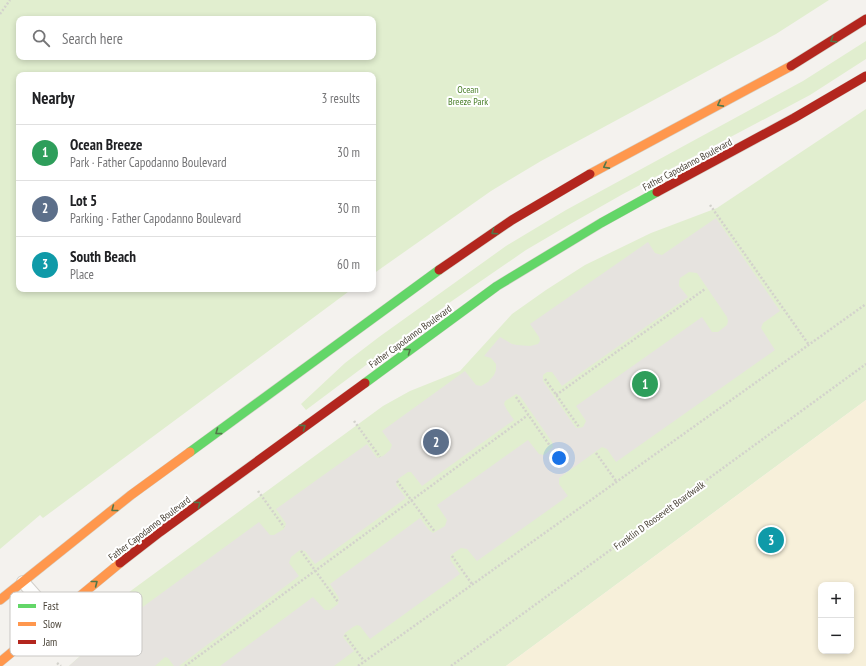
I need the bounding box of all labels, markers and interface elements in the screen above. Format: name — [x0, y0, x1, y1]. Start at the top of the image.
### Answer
search box — [16, 16, 376, 60]
icon: search — [30, 27, 52, 49]
text: Search here — [62, 29, 123, 48]
one-way arrow — [830, 35, 837, 43]
park label: Ocean Breeze Park — [448, 83, 488, 108]
text: Nearby — [32, 87, 75, 109]
text: 3 results — [321, 90, 360, 107]
one-way arrow — [717, 99, 724, 107]
text: Ocean Breeze — [70, 135, 142, 154]
street label: Father Capodanno Boulevard — [640, 135, 734, 194]
text: 1 — [42, 144, 48, 161]
text: 30 m — [337, 144, 360, 161]
text: Park · Father Capodanno Boulevard — [70, 154, 227, 171]
one-way arrow — [603, 161, 610, 168]
text: Lot 5 — [70, 191, 97, 210]
text: 2 — [42, 200, 48, 217]
text: 30 m — [337, 200, 360, 217]
text: Parking · Father Capodanno Boulevard — [70, 210, 241, 227]
one-way arrow — [491, 227, 498, 235]
text: South Beach — [70, 247, 136, 266]
text: 3 — [42, 256, 48, 273]
text: 60 m — [337, 256, 360, 273]
text: Place — [70, 266, 94, 283]
street label: Father Capodanno Boulevard — [366, 302, 454, 371]
one-way arrow — [404, 349, 411, 356]
pin: 1 — [632, 369, 658, 399]
one-way arrow — [299, 425, 306, 432]
one-way arrow — [216, 427, 223, 434]
pin: 2 — [423, 427, 449, 457]
your location — [549, 448, 569, 468]
street label: Franklin D Roosevelt Boardwalk — [611, 478, 707, 553]
street label: Father Capodanno Boulevard — [106, 493, 193, 564]
one-way arrow — [194, 502, 201, 509]
one-way arrow — [111, 504, 118, 511]
pin: 3 — [758, 525, 784, 555]
one-way arrow — [91, 581, 98, 588]
map controls — [818, 582, 854, 654]
button: + — [818, 582, 854, 618]
legend — [10, 592, 142, 656]
text: Fast — [43, 599, 59, 613]
text: Slow — [43, 617, 62, 631]
button: − — [818, 618, 854, 654]
text: Jam — [42, 635, 57, 649]

